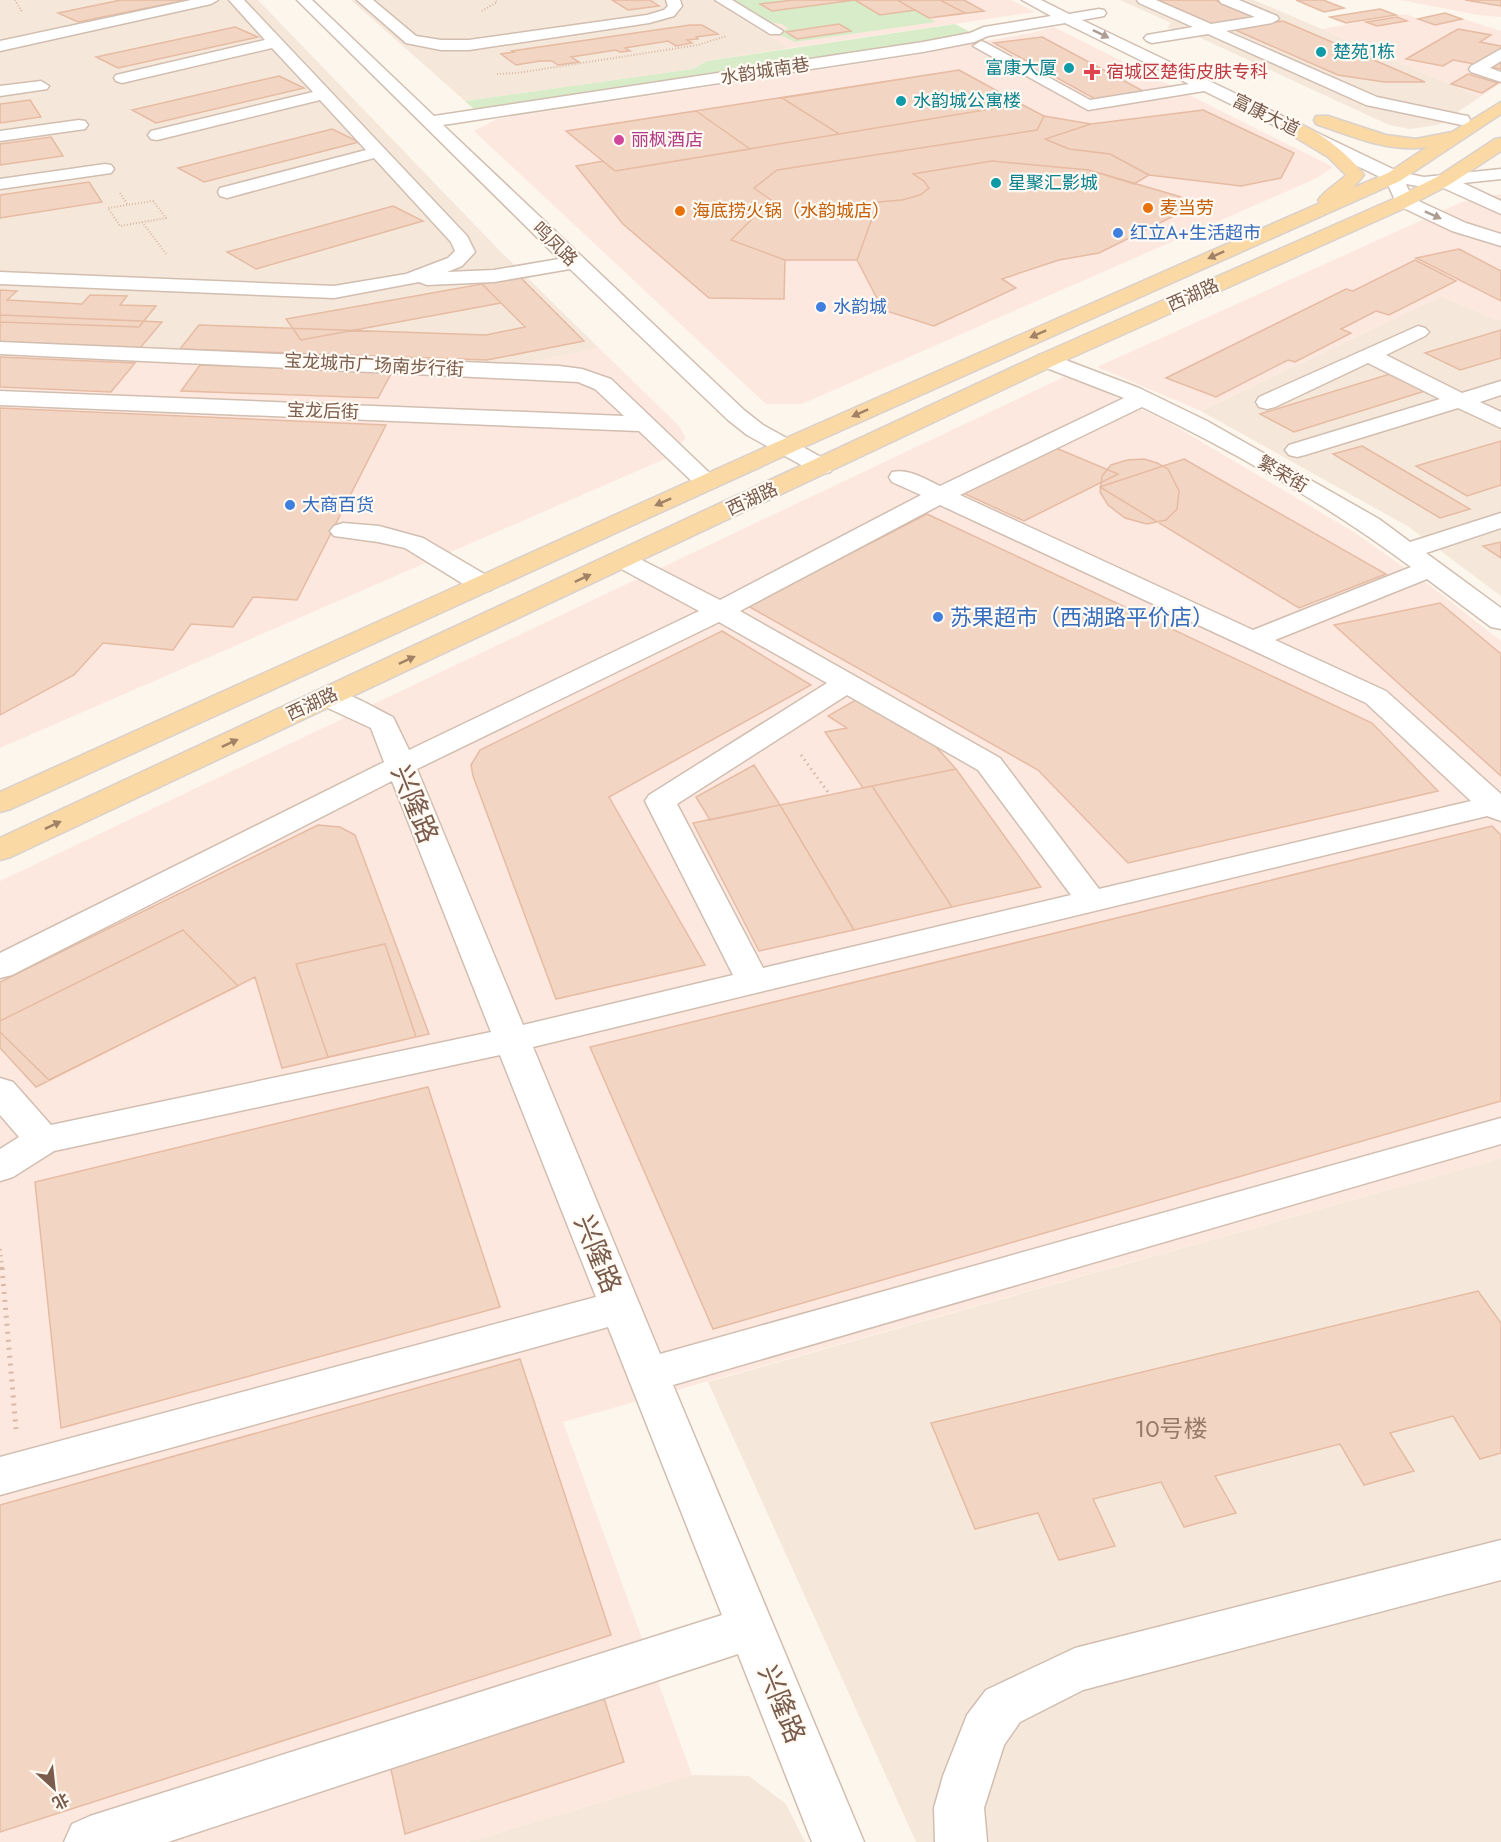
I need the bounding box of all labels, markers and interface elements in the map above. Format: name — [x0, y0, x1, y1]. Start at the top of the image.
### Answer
one-way arrow — [1093, 30, 1110, 39]
place label: 楚苑1栋 — [1333, 39, 1395, 65]
marker: 楚苑1栋 — [1314, 45, 1328, 59]
street label: 水韵城南巷 — [719, 51, 811, 91]
place label: 富康大厦 — [985, 55, 1057, 81]
place label: 宿城区楚街皮肤专科 — [1106, 59, 1268, 85]
marker: 富康大厦 — [1062, 61, 1076, 75]
marker: 宿城区楚街皮肤专科 — [1083, 63, 1101, 81]
place label: 水韵城公寓楼 — [913, 88, 1021, 114]
street label: 富康大道 — [1228, 88, 1304, 142]
marker: 水韵城公寓楼 — [894, 94, 908, 108]
place label: 丽枫酒店 — [631, 127, 703, 153]
marker: 丽枫酒店 — [612, 133, 626, 147]
place label: 星聚汇影城 — [1008, 170, 1098, 196]
marker: 星聚汇影城 — [989, 176, 1003, 190]
place label: 麦当劳 — [1160, 195, 1214, 221]
place label: 海底捞火锅（水韵城店） — [692, 198, 890, 224]
marker: 麦当劳 — [1141, 201, 1155, 215]
marker: 海底捞火锅（水韵城店） — [673, 204, 687, 218]
one-way arrow — [1425, 210, 1442, 219]
street label: 鸣凤路 — [527, 216, 583, 272]
place label: 红立A+生活超市 — [1130, 220, 1261, 246]
marker: 红立A+生活超市 — [1111, 226, 1125, 240]
one-way arrow — [1208, 251, 1225, 260]
street label: 西湖路 — [1163, 272, 1223, 318]
place label: 水韵城 — [833, 294, 887, 320]
marker: 水韵城 — [814, 300, 828, 314]
one-way arrow — [1029, 330, 1046, 339]
street label: 宝龙城市广场南步行街 — [283, 347, 465, 383]
street label: 宝龙后街 — [287, 397, 359, 425]
one-way arrow — [851, 409, 868, 418]
street label: 繁荣街 — [1253, 449, 1313, 499]
street label: 西湖路 — [722, 476, 782, 522]
place label: 大商百货 — [302, 492, 374, 518]
marker: 大商百货 — [283, 498, 297, 512]
one-way arrow — [654, 498, 671, 507]
one-way arrow — [575, 574, 592, 583]
place label: 苏果超市（西湖路平价店） — [950, 601, 1214, 633]
marker: 苏果超市（西湖路平价店） — [931, 610, 945, 624]
one-way arrow — [398, 656, 415, 665]
street label: 西湖路 — [282, 681, 342, 727]
one-way arrow — [221, 738, 238, 747]
street label: 兴隆路 — [382, 759, 448, 849]
one-way arrow — [45, 820, 62, 829]
street label: 兴隆路 — [565, 1209, 631, 1299]
house number: 10号楼 — [1134, 1411, 1208, 1446]
street label: 兴隆路 — [749, 1659, 815, 1749]
north arrow — [24, 1758, 84, 1818]
text: 北 — [48, 1787, 73, 1815]

